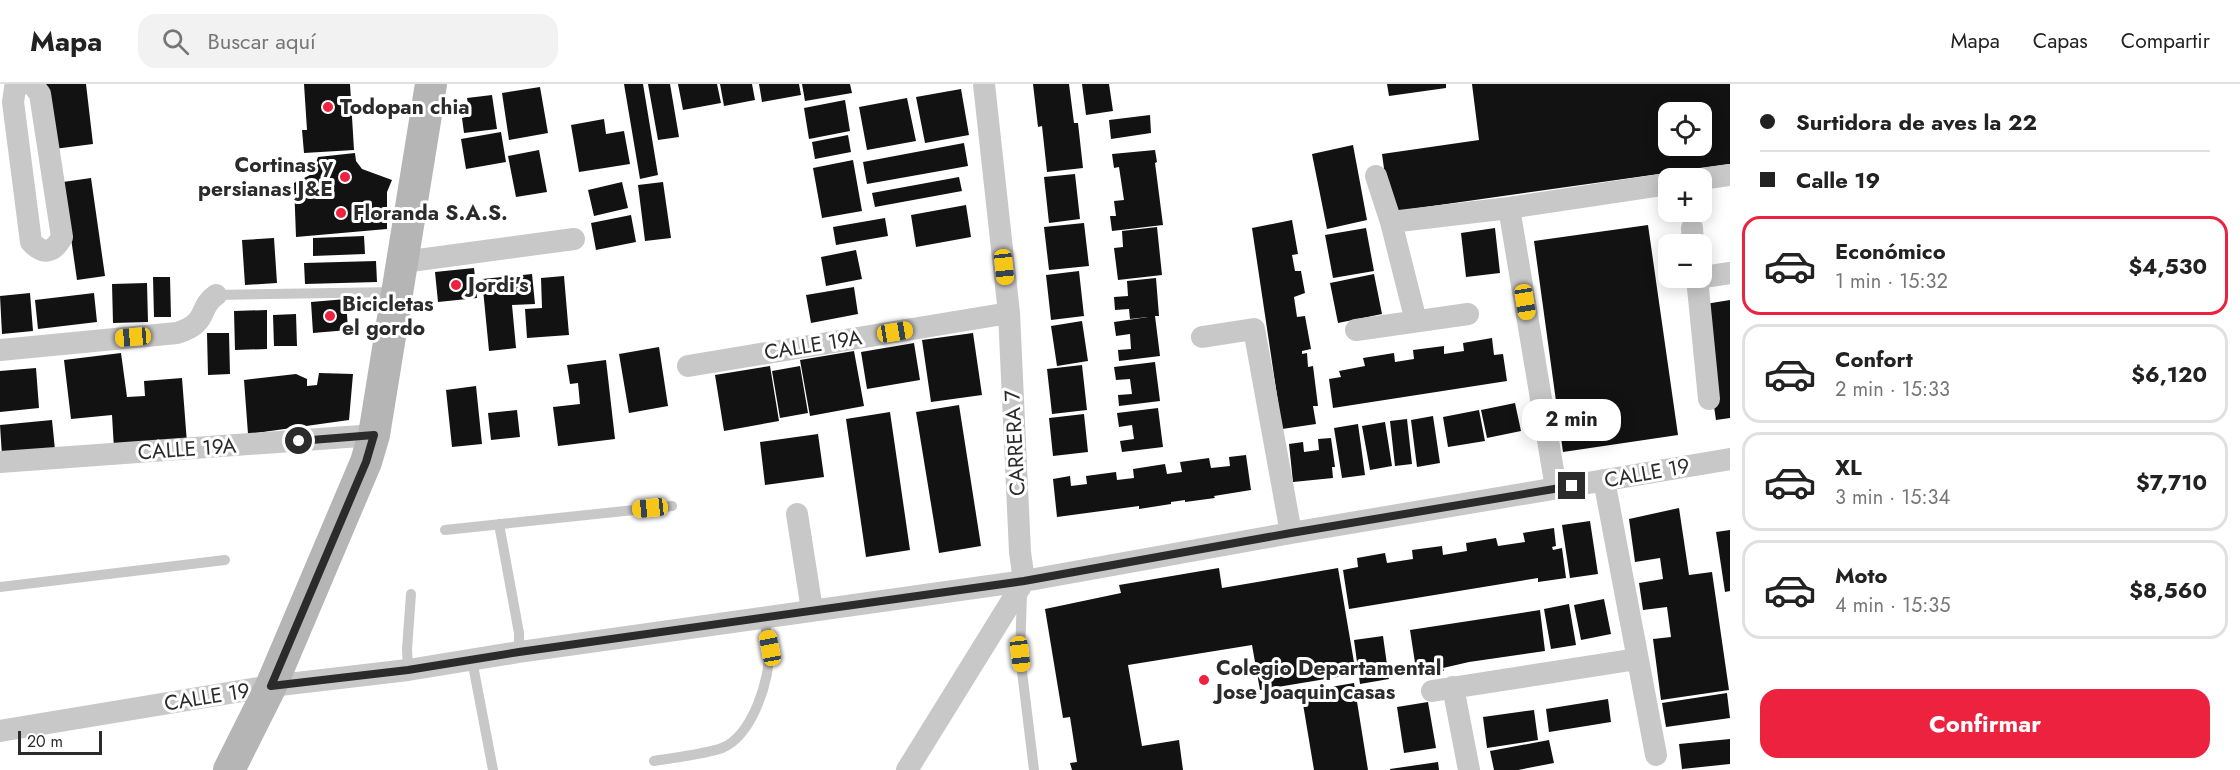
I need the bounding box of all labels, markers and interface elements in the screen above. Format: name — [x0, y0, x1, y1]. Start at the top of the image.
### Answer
search box — [138, 14, 558, 68]
text: Mapa — [30, 21, 102, 62]
icon: search — [159, 25, 192, 58]
text: Buscar aquí — [207, 25, 316, 57]
text: Mapa — [1951, 26, 2000, 56]
text: Capas — [2033, 26, 2088, 56]
text: Compartir — [2121, 26, 2210, 56]
place label: Todopan chia — [340, 92, 470, 122]
marker: Todopan chia — [321, 100, 335, 114]
map controls — [1658, 102, 1712, 288]
button: locate — [1658, 102, 1712, 156]
text: Surtidora de aves la 22 — [1796, 106, 2037, 138]
place label: Cortinas y persianas J&E — [198, 150, 334, 204]
text: Calle 19 — [1796, 164, 1880, 196]
button: + — [1658, 168, 1712, 222]
marker: Cortinas y persianas J&E — [338, 170, 352, 184]
place label: Floranda S.A.S. — [353, 198, 508, 228]
marker: Floranda S.A.S. — [334, 206, 348, 220]
button: − — [1658, 234, 1712, 288]
text: Económico — [1835, 235, 1946, 267]
icon: car — [1763, 239, 1817, 293]
car — [993, 248, 1015, 286]
text: $4,530 — [2128, 250, 2207, 282]
text: 1 min · 15:32 — [1835, 267, 1948, 296]
place label: Jordi's — [464, 270, 529, 300]
marker: Jordi's — [449, 278, 463, 292]
car — [1513, 283, 1537, 321]
place label: Bicicletas el gordo — [342, 289, 434, 343]
marker: Bicicletas el gordo — [323, 309, 337, 323]
car — [876, 320, 914, 344]
street label: CALLE 19A — [762, 322, 864, 368]
car — [114, 326, 152, 348]
text: Confort — [1835, 343, 1913, 375]
icon: car — [1763, 347, 1817, 401]
text: $6,120 — [2131, 358, 2207, 390]
text: 2 min · 15:33 — [1835, 375, 1950, 404]
street label: CARRERA 7 — [997, 389, 1033, 497]
callout: 2 min — [1522, 399, 1622, 441]
text: 2 min — [1545, 405, 1598, 434]
route start — [285, 427, 312, 454]
street label: CALLE 19A — [137, 431, 237, 467]
street label: CALLE 19 — [1602, 451, 1692, 495]
text: XL — [1835, 451, 1862, 483]
icon: car — [1763, 455, 1817, 509]
text: $7,710 — [2136, 466, 2207, 498]
route end — [1558, 472, 1585, 499]
text: 3 min · 15:34 — [1835, 483, 1950, 512]
car — [631, 497, 669, 519]
text: Moto — [1835, 559, 1888, 591]
icon: car — [1763, 563, 1817, 617]
text: $8,560 — [2129, 574, 2207, 606]
text: 4 min · 15:35 — [1835, 591, 1950, 620]
car — [758, 629, 782, 667]
car — [1009, 635, 1031, 673]
place label: Colegio Departamental Jose Joaquin casas — [1212, 653, 1441, 707]
marker: Colegio Departamental Jose Joaquin casas — [1197, 673, 1211, 687]
street label: CALLE 19 — [162, 675, 252, 719]
button: Confirmar — [1760, 689, 2210, 758]
scale bar — [18, 728, 102, 756]
text: 20 m — [27, 730, 63, 753]

